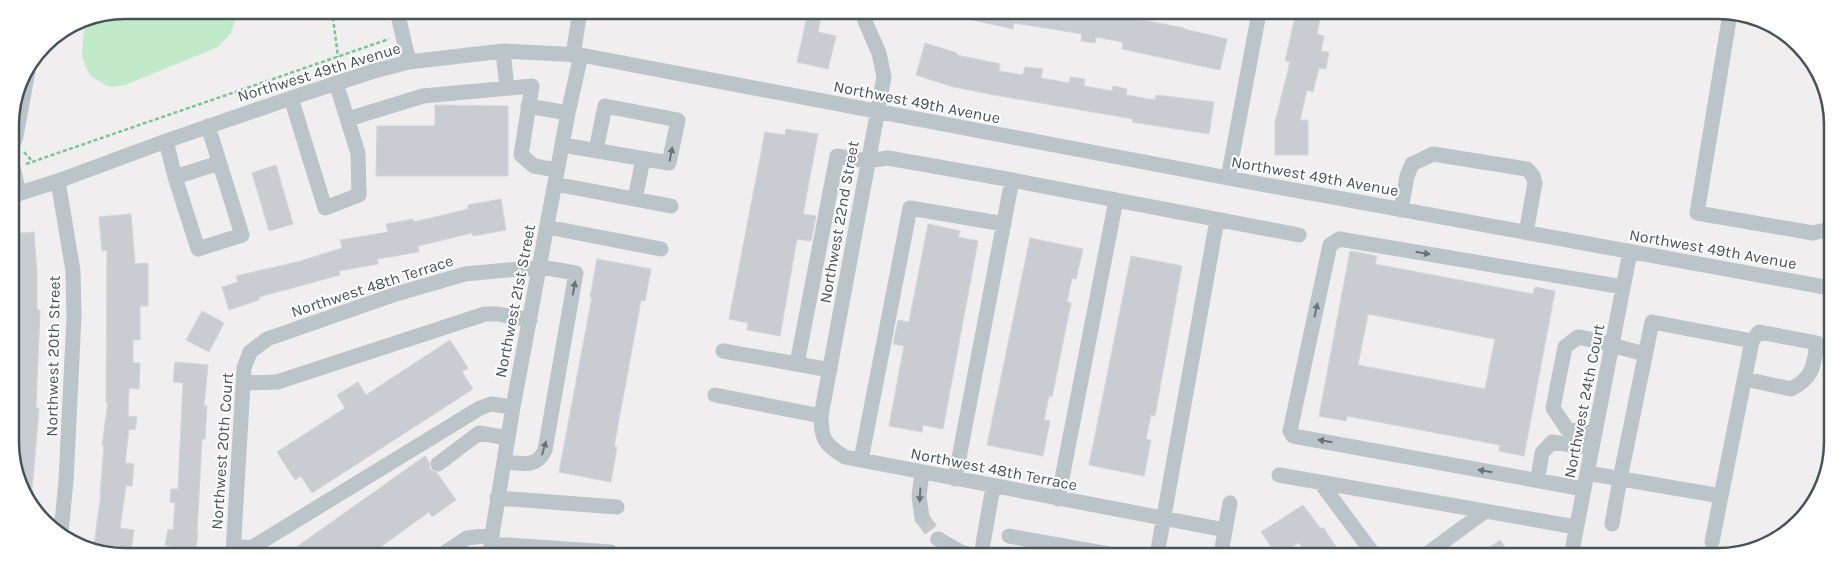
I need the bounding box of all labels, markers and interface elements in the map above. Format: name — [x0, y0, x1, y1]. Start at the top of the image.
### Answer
street label: Northwest 49th Avenue — [235, 38, 403, 106]
street label: Northwest 49th Avenue — [832, 77, 1002, 127]
street label: Northwest 22nd Street — [815, 139, 863, 305]
one-way arrow — [667, 147, 675, 162]
street label: Northwest 49th Avenue — [1230, 152, 1400, 200]
street label: Northwest 21st Street — [491, 223, 539, 379]
street label: Northwest 49th Avenue — [1628, 225, 1798, 273]
one-way arrow — [1415, 250, 1431, 258]
street label: Northwest 48th Terrace — [289, 251, 455, 321]
street label: Northwest 20th Street — [42, 275, 64, 437]
one-way arrow — [570, 280, 578, 296]
one-way arrow — [1312, 302, 1320, 317]
street label: Northwest 24th Court — [1560, 322, 1608, 480]
street label: Northwest 20th Court — [207, 372, 237, 530]
one-way arrow — [1317, 437, 1333, 445]
one-way arrow — [541, 440, 549, 455]
street label: Northwest 48th Terrace — [909, 444, 1079, 494]
one-way arrow — [1476, 466, 1492, 474]
one-way arrow — [915, 488, 923, 504]

